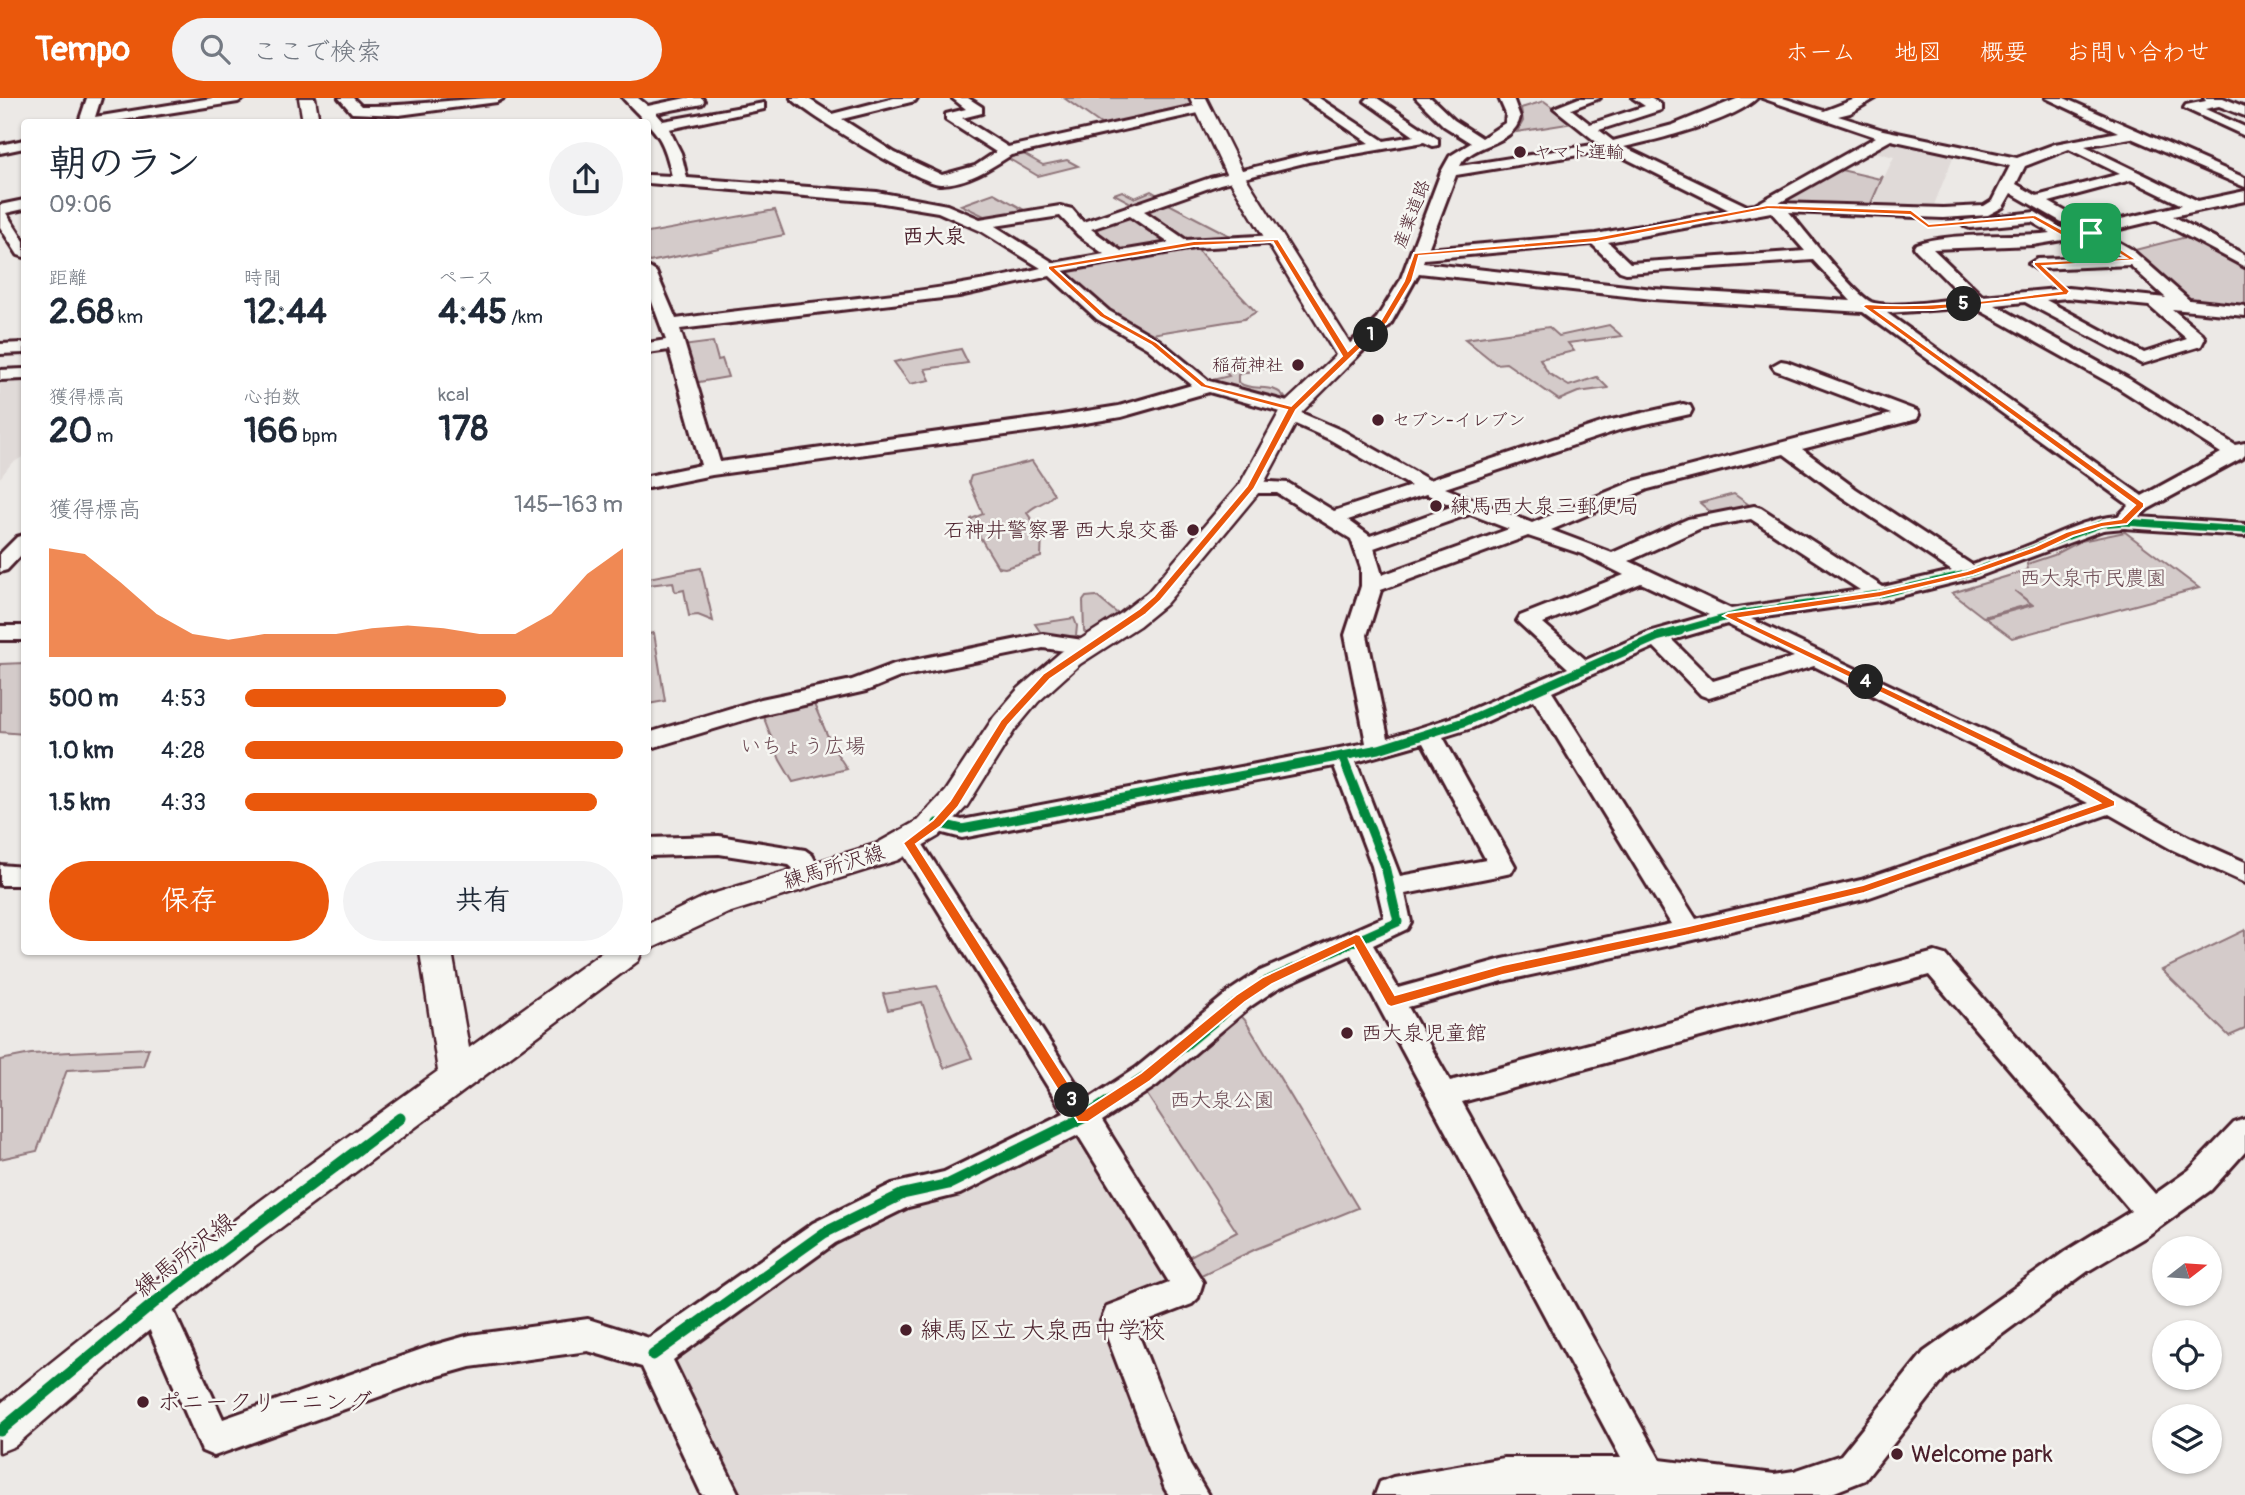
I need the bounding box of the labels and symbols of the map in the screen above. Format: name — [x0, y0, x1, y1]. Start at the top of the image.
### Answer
place label: ヤマト運輸 — [1534, 141, 1624, 164]
marker: ヤマト運輸 — [1512, 144, 1528, 160]
street label: 産業道路 — [1388, 176, 1436, 252]
pin — [2061, 203, 2121, 263]
district label: 西大泉 — [903, 223, 966, 250]
pin: 5 — [1946, 286, 1982, 322]
pin: 1 — [1354, 317, 1388, 352]
place label: 稲荷神社 — [1212, 354, 1284, 377]
marker: 稲荷神社 — [1290, 357, 1306, 373]
place label: セブン-イレブン — [1392, 409, 1526, 432]
marker: セブン-イレブン — [1370, 412, 1386, 428]
place label: 練馬西大泉三郵便局 — [1450, 493, 1639, 520]
marker: 練馬西大泉三郵便局 — [1428, 498, 1444, 514]
place label: 石神井警察署 西大泉交番 — [943, 517, 1179, 544]
marker: 石神井警察署 西大泉交番 — [1185, 522, 1201, 538]
park label: 西大泉市民農園 — [2020, 565, 2167, 592]
pin: 4 — [1848, 664, 1884, 700]
park label: いちょう広場 — [740, 733, 866, 760]
street label: 練馬所沢線 — [780, 839, 888, 895]
place label: 西大泉児童館 — [1361, 1020, 1487, 1047]
marker: 西大泉児童館 — [1339, 1025, 1355, 1041]
pin: 3 — [1054, 1082, 1090, 1118]
park label: 西大泉公園 — [1170, 1087, 1275, 1114]
street label: 練馬所沢線 — [129, 1207, 241, 1303]
north arrow — [2152, 1236, 2222, 1306]
place label: 練馬区立 大泉西中学校 — [920, 1316, 1165, 1345]
marker: 練馬区立 大泉西中学校 — [898, 1322, 914, 1338]
place label: ポニークリーニング — [157, 1388, 373, 1417]
marker: ポニークリーニング — [135, 1394, 151, 1410]
place label: Welcome park — [1911, 1440, 2053, 1469]
marker: Welcome park — [1889, 1446, 1905, 1462]

